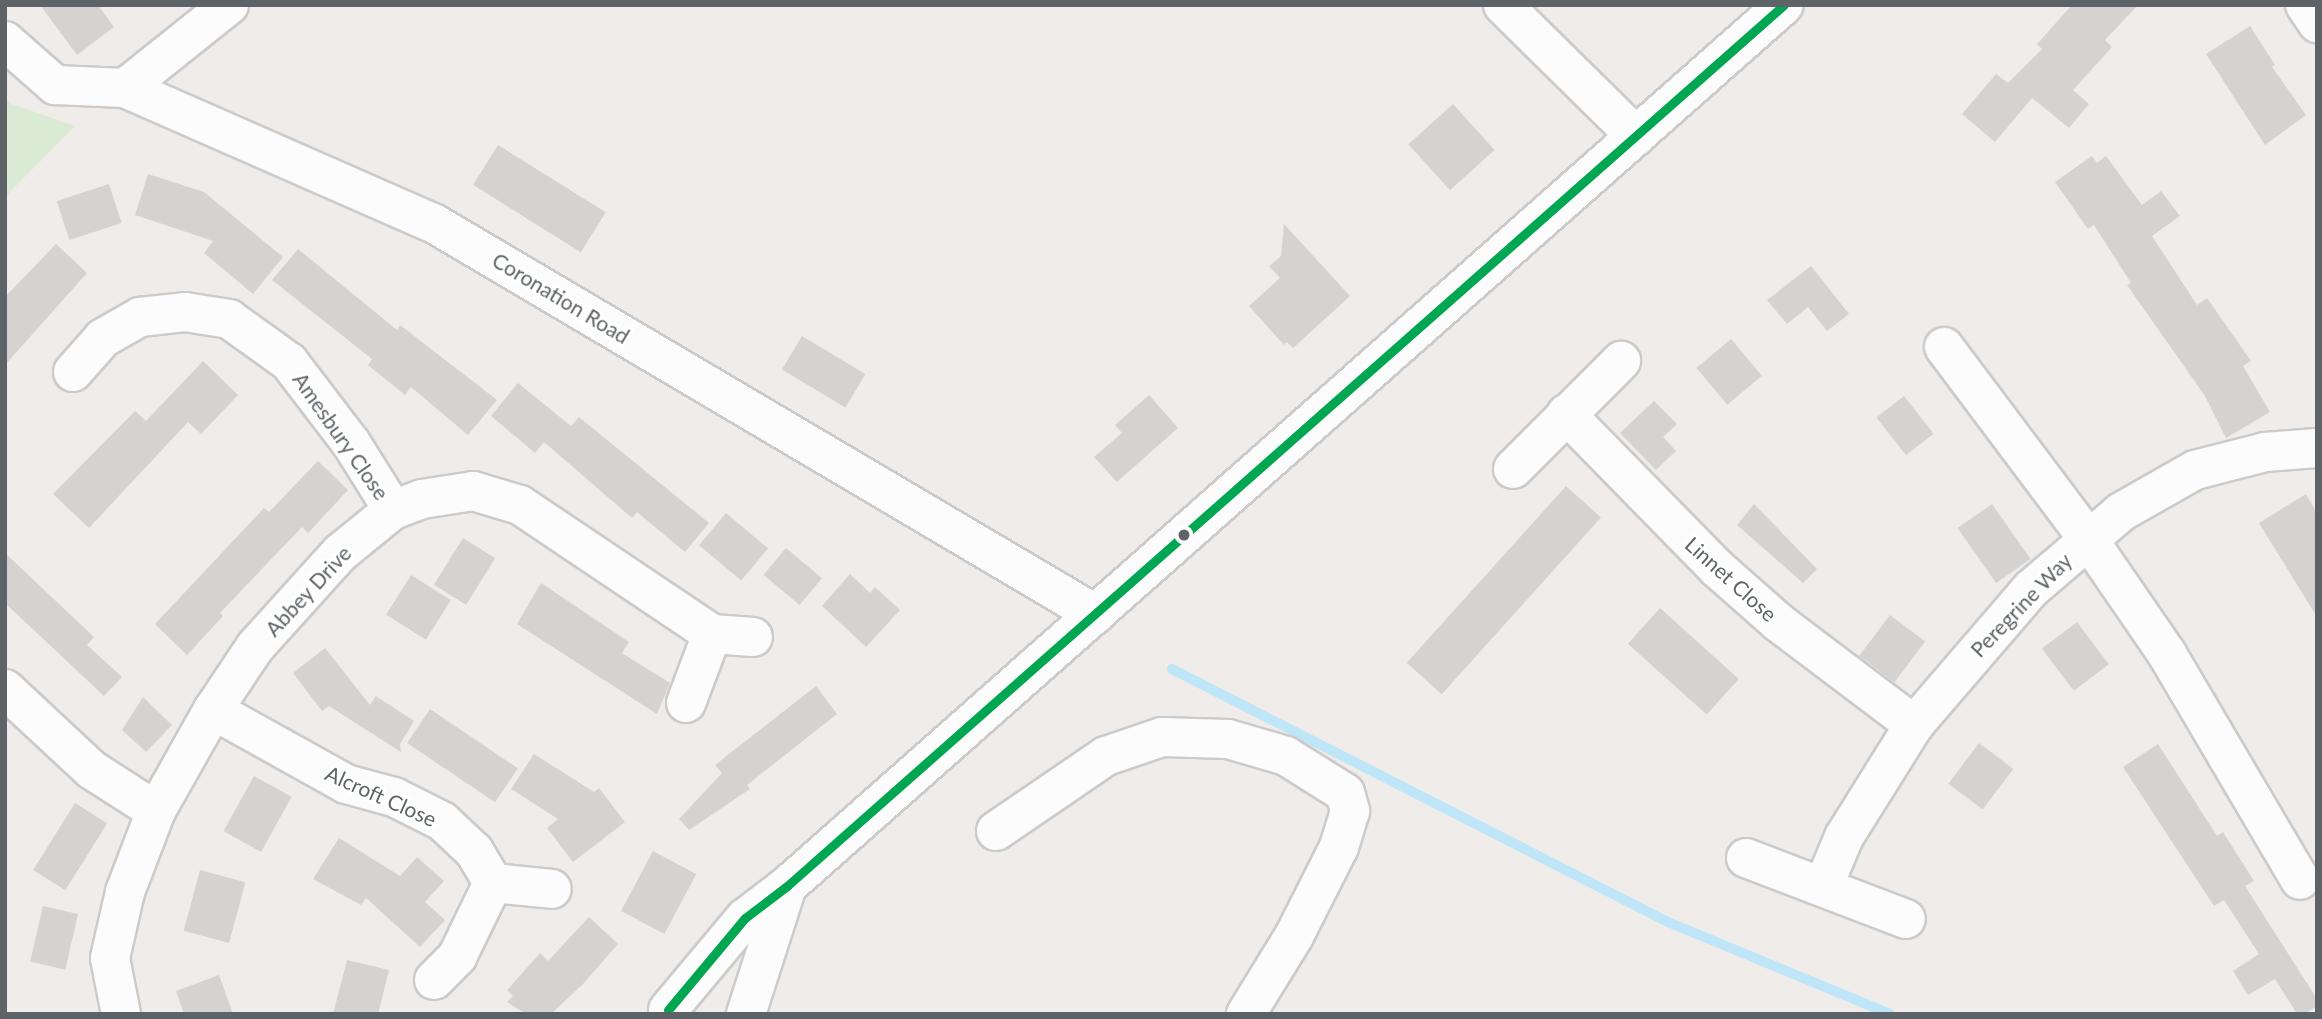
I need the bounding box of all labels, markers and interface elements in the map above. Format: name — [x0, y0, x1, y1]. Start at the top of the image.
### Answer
street label: Coronation Road — [488, 247, 634, 349]
street label: Amesbury Close — [288, 367, 394, 505]
unlabelled marker — [1177, 528, 1191, 542]
street label: Linnet Close — [1680, 531, 1782, 627]
street label: Abbey Drive — [260, 540, 356, 642]
street label: Peregrine Way — [1965, 548, 2077, 662]
street label: Alcroft Close — [322, 760, 440, 832]

